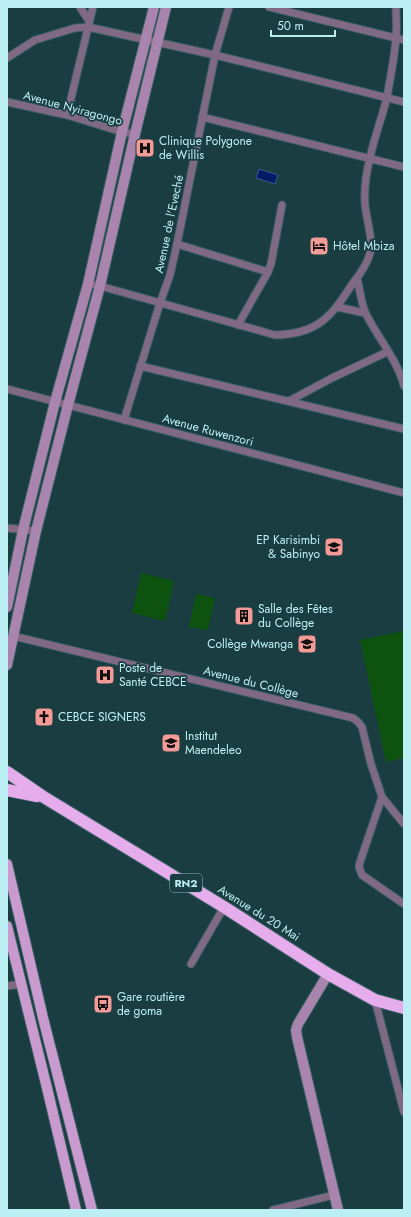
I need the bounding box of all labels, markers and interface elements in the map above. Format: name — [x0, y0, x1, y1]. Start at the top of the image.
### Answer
scale bar — [271, 12, 335, 38]
text: 50 m — [277, 17, 304, 35]
street label: Avenue Nyiragongo — [22, 86, 125, 130]
place label: Clinique Polygone de Willis — [159, 132, 252, 164]
hospital icon: Clinique Polygone de Willis — [134, 137, 156, 159]
street label: Avenue de l'Eveché — [150, 173, 188, 275]
hotel icon: Hôtel Mbiza — [308, 235, 330, 257]
place label: Hôtel Mbiza — [333, 237, 395, 255]
street label: Avenue Ruwenzori — [160, 409, 256, 451]
place label: EP Karisimbi & Sabinyo — [256, 531, 320, 563]
school or university icon: EP Karisimbi & Sabinyo — [323, 536, 345, 558]
place label: Salle des Fêtes du Collège — [258, 600, 333, 632]
building icon: Salle des Fêtes du Collège — [233, 605, 255, 627]
school or university icon: Collège Mwanga — [296, 633, 318, 655]
place label: Collège Mwanga — [207, 635, 293, 653]
place label: Poste de Santé CEBCE — [119, 659, 187, 691]
street label: Avenue du Collège — [202, 662, 300, 702]
hospital icon: Poste de Santé CEBCE — [94, 664, 116, 686]
church icon: CEBCE SIGNERS — [33, 706, 55, 728]
place label: CEBCE SIGNERS — [58, 708, 146, 726]
place label: Institut Maendeleo — [185, 727, 242, 759]
school or university icon: Institut Maendeleo — [160, 732, 182, 754]
road number: RN2 — [170, 874, 202, 892]
street label: Avenue du 20 Mai — [214, 880, 304, 946]
place label: Gare routière de goma — [117, 988, 185, 1020]
bus stop icon: Gare routière de goma — [92, 993, 114, 1015]

